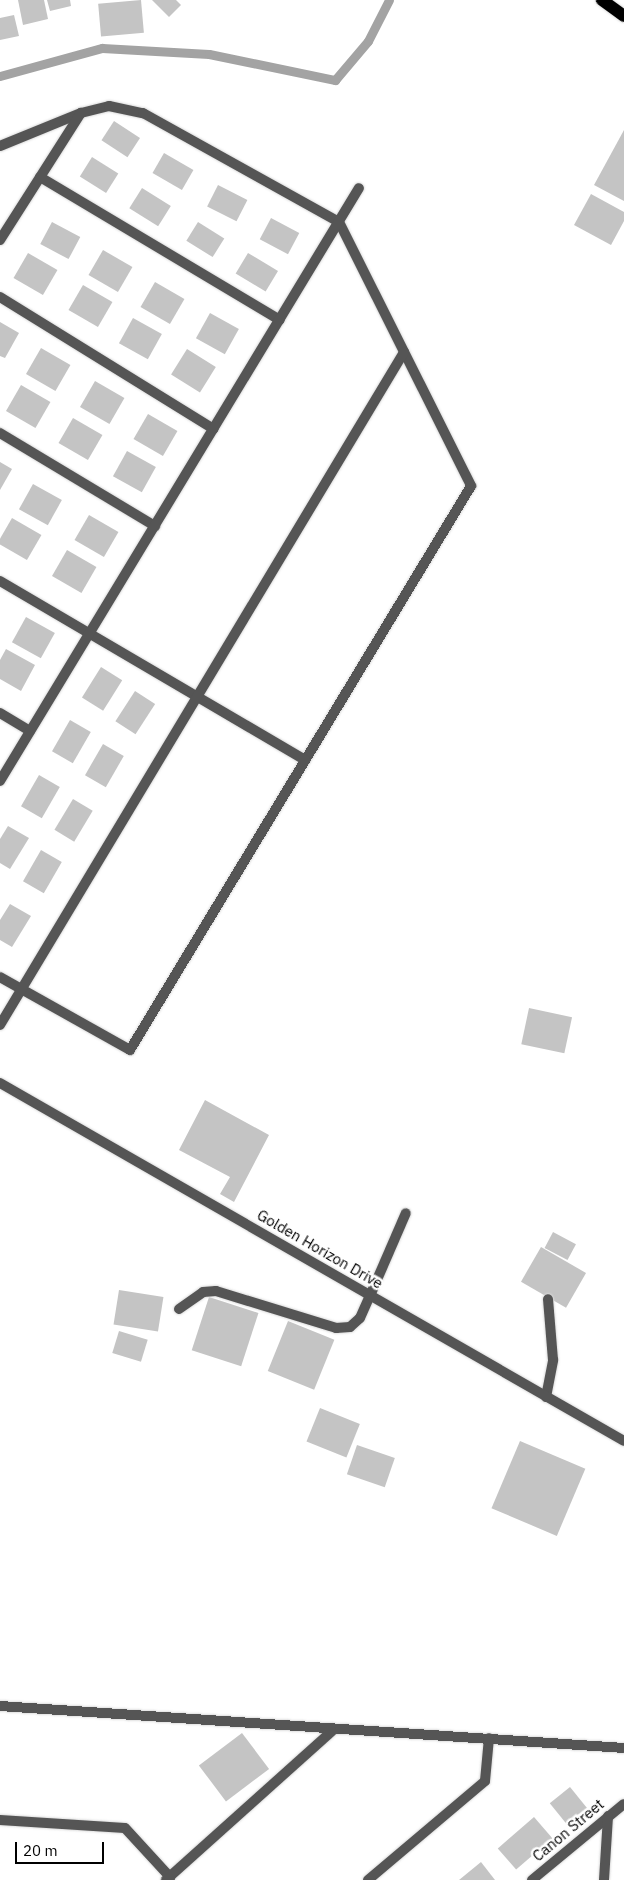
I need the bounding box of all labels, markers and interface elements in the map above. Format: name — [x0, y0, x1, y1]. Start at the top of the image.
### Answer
street label: Golden Horizon Drive — [254, 1206, 386, 1292]
street label: Canon Street — [529, 1795, 607, 1865]
scale bar — [18, 1832, 106, 1864]
text: 20 m — [23, 1841, 58, 1860]

